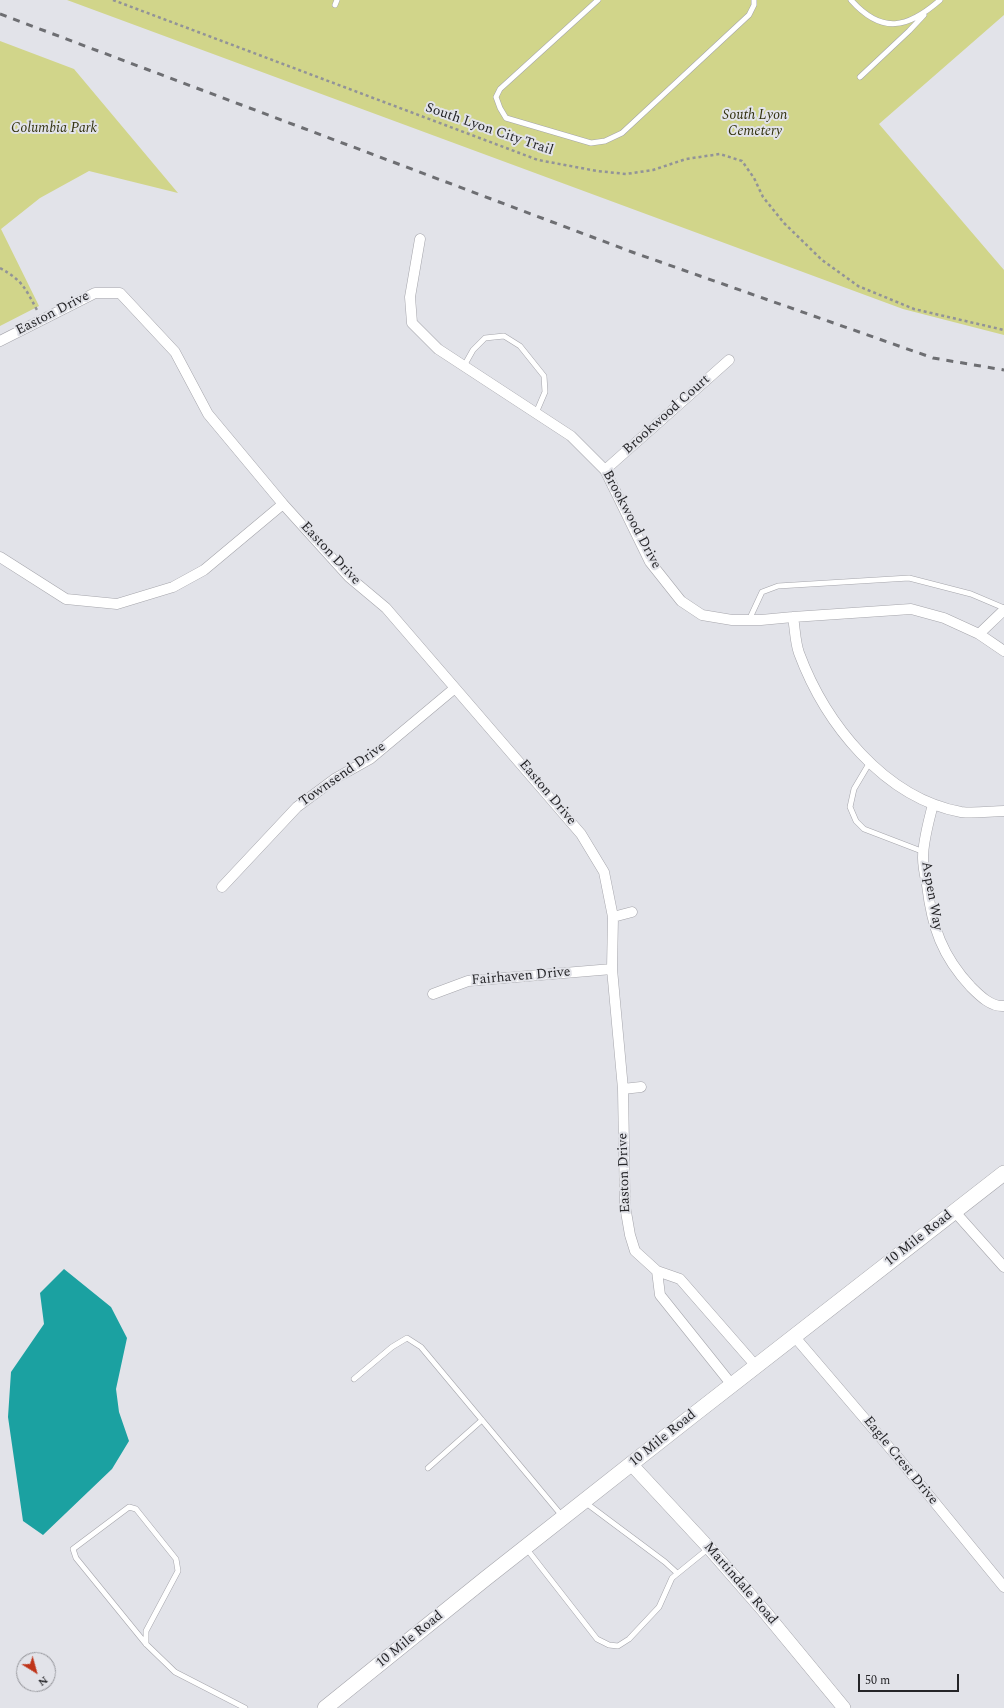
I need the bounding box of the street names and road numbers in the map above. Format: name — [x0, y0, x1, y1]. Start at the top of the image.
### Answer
street label: South Lyon City Trail — [423, 100, 555, 160]
street label: Easton Drive — [13, 288, 93, 340]
street label: Brookwood Court — [620, 372, 714, 458]
street label: Brookwood Drive — [598, 468, 664, 572]
street label: Easton Drive — [296, 519, 364, 589]
street label: Townsend Drive — [297, 739, 389, 811]
street label: Easton Drive — [515, 757, 579, 829]
street label: Aspen Way — [917, 860, 945, 932]
street label: Fairhaven Drive — [471, 964, 571, 990]
street label: Easton Drive — [615, 1133, 635, 1213]
street label: 10 Mile Road — [882, 1207, 956, 1271]
street label: 10 Mile Road — [626, 1407, 700, 1471]
street label: Eagle Crest Drive — [859, 1413, 941, 1509]
street label: Martindale Road — [700, 1539, 780, 1629]
street label: 10 Mile Road — [373, 1608, 447, 1672]

